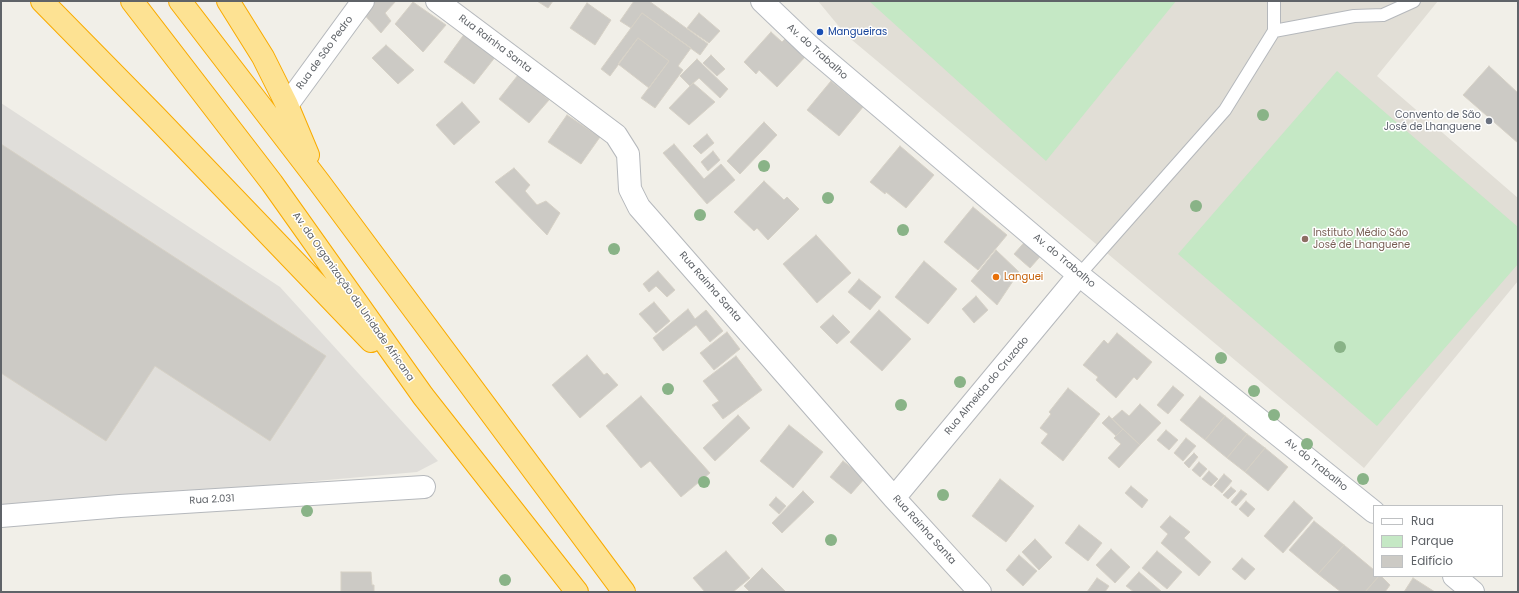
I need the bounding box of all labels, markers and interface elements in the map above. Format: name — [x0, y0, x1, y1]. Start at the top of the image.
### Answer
street label: Rua Rainha Santa — [456, 12, 534, 76]
street label: Rua de São Pedro — [294, 14, 356, 92]
street label: Av. do Trabalho — [784, 22, 850, 82]
place label: Mangueiras — [828, 26, 887, 38]
marker: Mangueiras — [815, 27, 825, 37]
place label: Convento de São José de Lhanguene — [1384, 109, 1481, 132]
marker: Convento de São José de Lhanguene — [1484, 116, 1494, 126]
street label: Av. da Organização da Unidade Africana — [290, 210, 416, 384]
place label: Instituto Médio São José de Lhanguene — [1313, 227, 1410, 250]
street label: Av. do Trabalho — [1030, 231, 1098, 291]
marker: Instituto Médio São José de Lhanguene — [1300, 234, 1310, 244]
street label: Rua Rainha Santa — [676, 250, 744, 324]
place label: Languei — [1004, 271, 1043, 283]
marker: Languei — [991, 272, 1001, 282]
street label: Rua Almeida do Cruzado — [942, 334, 1032, 438]
street label: Av. do Trabalho — [1282, 436, 1350, 494]
street label: Rua 2.031 — [189, 493, 235, 507]
street label: Rua Rainha Santa — [890, 493, 958, 567]
legend — [1373, 505, 1503, 577]
text: Rua — [1411, 512, 1434, 529]
text: Parque — [1411, 532, 1454, 549]
text: Edifício — [1411, 552, 1453, 569]

